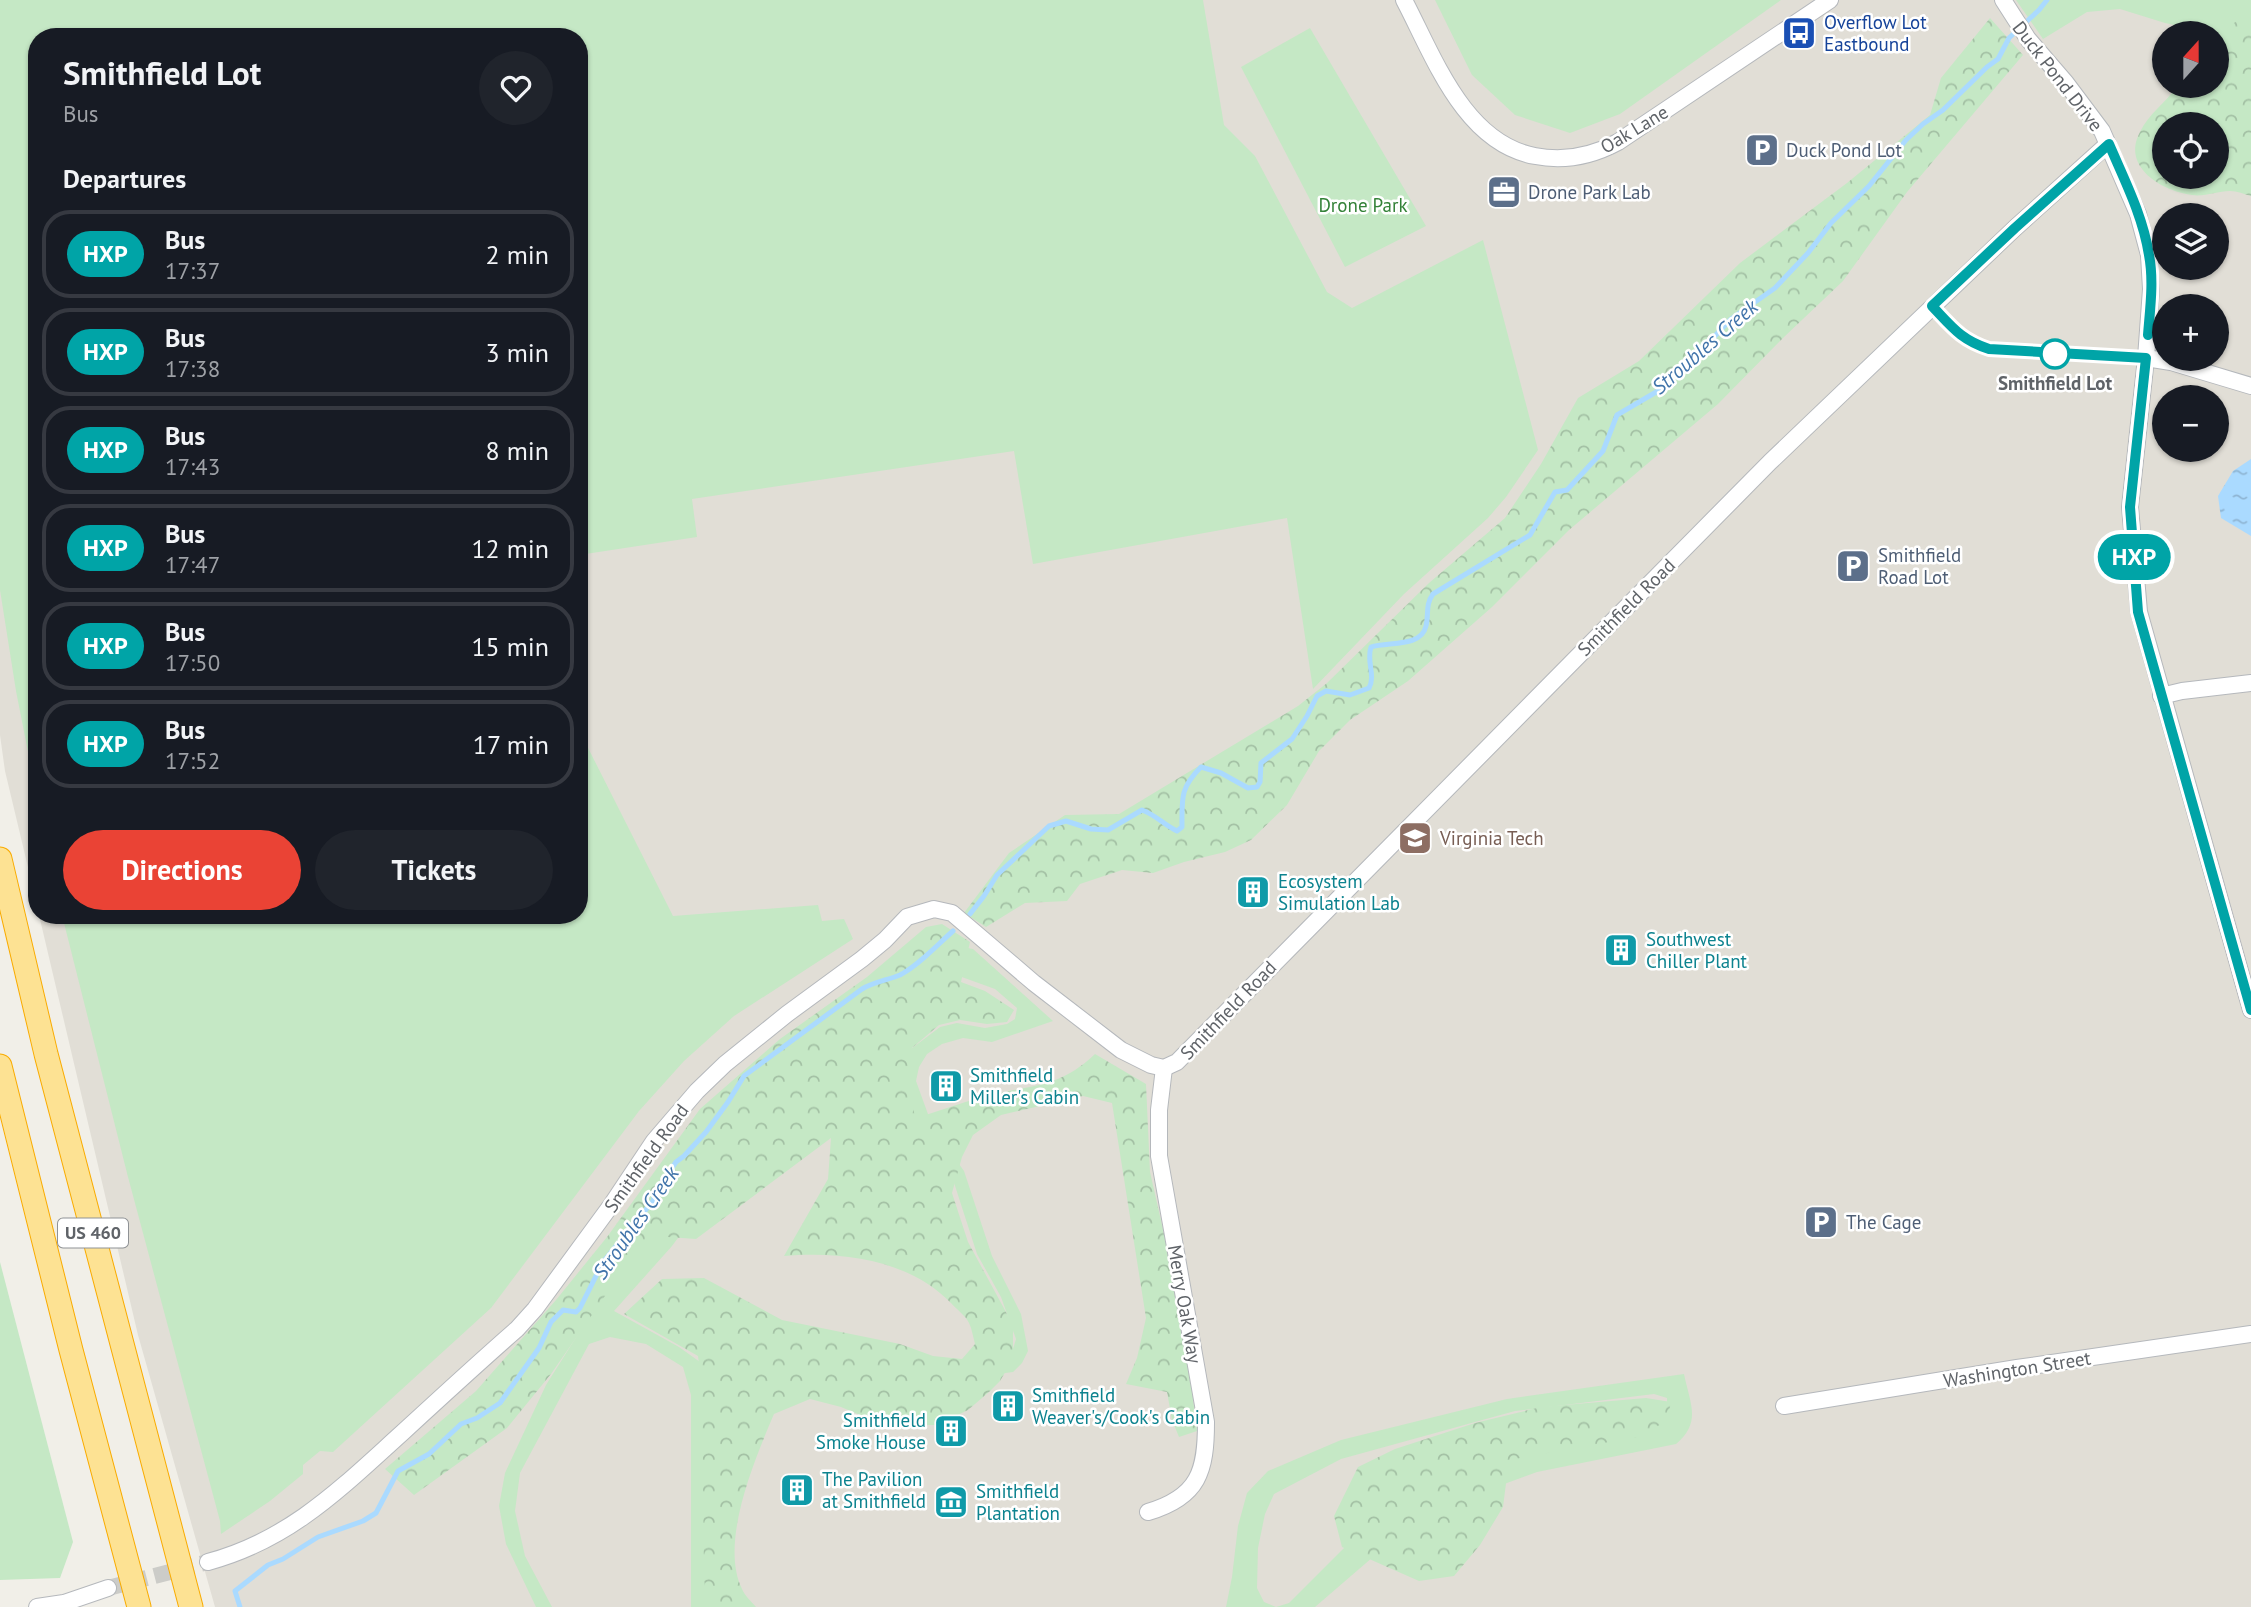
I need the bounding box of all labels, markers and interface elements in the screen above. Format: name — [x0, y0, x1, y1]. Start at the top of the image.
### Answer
place label: Overflow Lot Eastbound — [1824, 10, 1927, 56]
bus stop icon: Overflow Lot Eastbound — [1780, 14, 1818, 52]
street label: Duck Pond Drive — [2008, 16, 2108, 136]
north arrow — [2152, 21, 2230, 98]
map controls — [2152, 21, 2229, 462]
text: Smithfield Lot — [63, 51, 261, 94]
button: heart — [479, 51, 553, 125]
text: Bus — [63, 99, 99, 128]
street label: Oak Lane — [1596, 99, 1672, 159]
button: locate — [2152, 112, 2229, 189]
parking icon: Duck Pond Lot — [1743, 131, 1781, 169]
place label: Duck Pond Lot — [1786, 138, 1903, 162]
text: Departures — [63, 162, 186, 195]
office icon: Drone Park Lab — [1485, 173, 1523, 211]
place label: Drone Park Lab — [1528, 180, 1651, 204]
park label: Drone Park — [1318, 193, 1408, 217]
button: layers — [2152, 203, 2229, 280]
text: Bus — [165, 223, 205, 256]
text: HXP — [83, 238, 128, 269]
text: 2 min — [486, 238, 549, 271]
text: 17:37 — [165, 256, 220, 285]
water label: Stroubles Creek — [1646, 292, 1765, 400]
button: + — [2152, 294, 2229, 371]
text: Bus — [165, 321, 205, 354]
text: HXP — [83, 336, 128, 367]
text: 3 min — [486, 336, 549, 369]
marker: Smithfield Lot — [2040, 339, 2070, 369]
text: 17:38 — [165, 354, 220, 383]
place label: Smithfield Lot — [1998, 371, 2112, 395]
button: − — [2152, 385, 2229, 462]
text: Bus — [165, 419, 205, 452]
text: HXP — [83, 434, 128, 465]
text: 8 min — [486, 434, 549, 467]
text: 17:43 — [165, 452, 220, 481]
text: Bus — [165, 517, 205, 550]
text: HXP — [83, 532, 128, 563]
text: 12 min — [471, 532, 549, 565]
line badge: HXP — [2094, 534, 2174, 580]
text: HXP — [2112, 541, 2156, 572]
place label: Smithfield Road Lot — [1878, 543, 1961, 589]
parking icon: Smithfield Road Lot — [1834, 547, 1872, 585]
text: 17:47 — [165, 550, 220, 579]
street label: Smithfield Road — [1572, 553, 1680, 661]
text: Bus — [165, 615, 205, 648]
text: HXP — [83, 630, 128, 661]
text: 15 min — [471, 630, 549, 663]
text: 17:50 — [165, 648, 220, 677]
text: Bus — [165, 713, 205, 746]
text: HXP — [83, 728, 128, 759]
text: 17 min — [473, 728, 549, 761]
text: 17:52 — [165, 746, 220, 775]
school or university icon: Virginia Tech — [1396, 819, 1434, 857]
place label: Virginia Tech — [1439, 826, 1544, 850]
button: Directions — [63, 830, 301, 910]
button: Tickets — [315, 830, 553, 910]
place label: Ecosystem Simulation Lab — [1278, 869, 1400, 915]
building icon: Ecosystem Simulation Lab — [1234, 873, 1272, 911]
place label: Southwest Chiller Plant — [1646, 927, 1748, 973]
building icon: Southwest Chiller Plant — [1602, 931, 1640, 969]
street label: Smithfield Road — [1175, 955, 1281, 1065]
place label: Smithfield Miller's Cabin — [970, 1063, 1079, 1109]
building icon: Smithfield Miller's Cabin — [927, 1067, 965, 1105]
street label: Smithfield Road — [599, 1099, 693, 1217]
water label: Stroubles Creek — [587, 1160, 685, 1285]
parking icon: The Cage — [1802, 1203, 1840, 1241]
place label: The Cage — [1846, 1210, 1921, 1234]
road number: US 460 — [58, 1218, 128, 1248]
street label: Merry Oak Way — [1163, 1243, 1207, 1365]
street label: Washington Street — [1942, 1345, 2093, 1392]
place label: Smithfield Weaver's/Cook's Cabin — [1032, 1383, 1210, 1429]
building icon: Smithfield Weaver's/Cook's Cabin — [989, 1387, 1027, 1425]
place label: Smithfield Smoke House — [816, 1408, 926, 1454]
building icon: Smithfield Smoke House — [932, 1412, 970, 1450]
place label: The Pavilion at Smithfield — [822, 1467, 926, 1513]
building icon: The Pavilion at Smithfield — [778, 1471, 816, 1509]
place label: Smithfield Plantation — [976, 1479, 1060, 1525]
museum icon: Smithfield Plantation — [932, 1483, 970, 1521]

